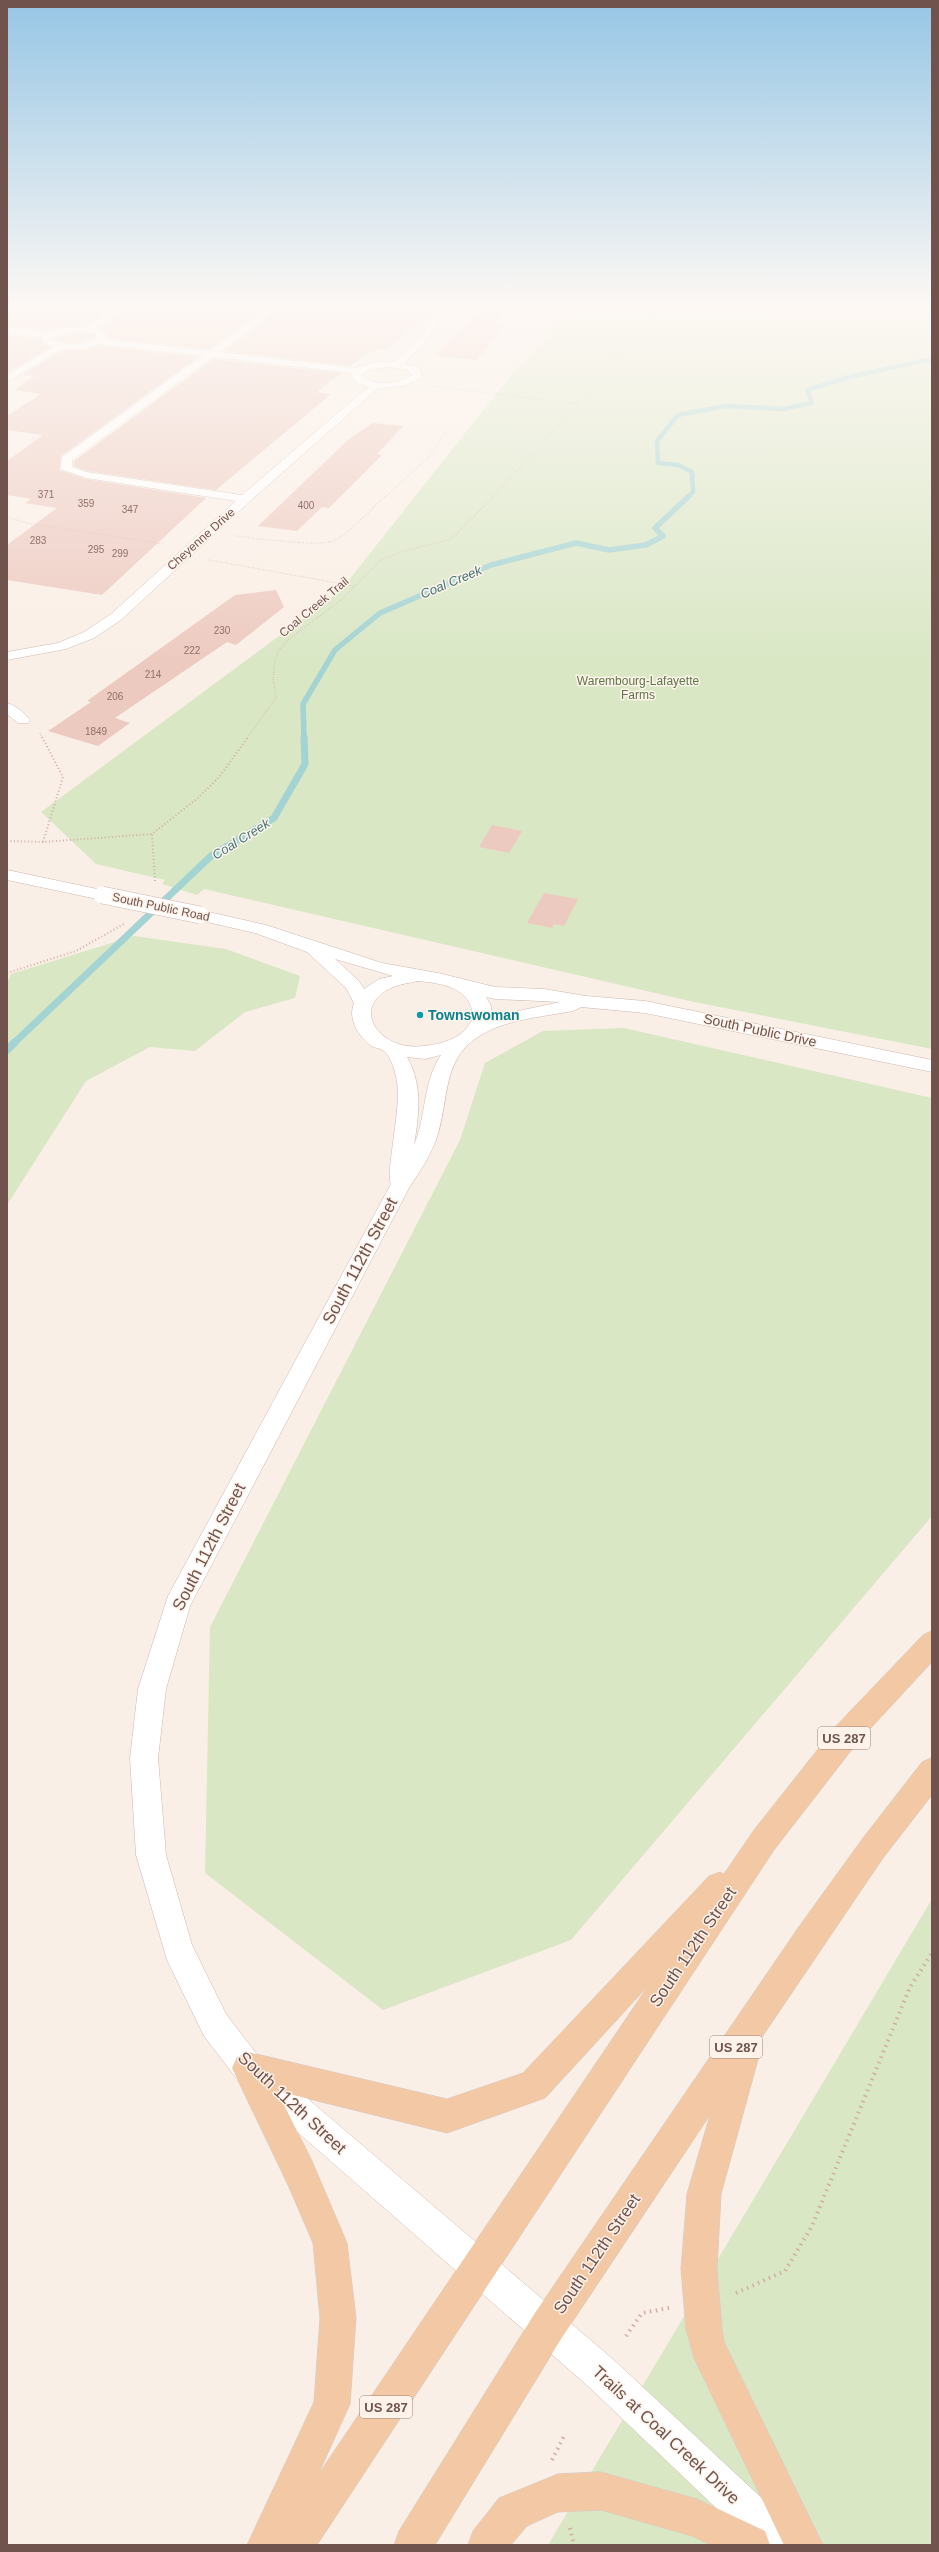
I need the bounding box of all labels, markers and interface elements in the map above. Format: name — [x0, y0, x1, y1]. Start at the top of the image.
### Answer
house number: 371 — [38, 489, 55, 500]
house number: 359 — [78, 498, 95, 509]
house number: 400 — [298, 500, 315, 511]
house number: 347 — [122, 504, 139, 515]
street label: Cheyenne Drive — [164, 505, 238, 573]
house number: 283 — [30, 535, 47, 546]
house number: 295 — [88, 544, 105, 555]
house number: 299 — [112, 548, 129, 559]
water label: Coal Creek — [418, 562, 485, 602]
street label: Coal Creek Trail — [277, 574, 351, 640]
house number: 230 — [214, 625, 231, 636]
house number: 222 — [184, 645, 201, 656]
house number: 214 — [145, 669, 162, 680]
park label: Warembourg-Lafayette Farms — [577, 674, 699, 702]
house number: 206 — [107, 691, 124, 702]
house number: 1849 — [85, 726, 108, 737]
water label: Coal Creek — [209, 815, 274, 863]
street label: South Public Road — [111, 890, 211, 924]
place label: Townswoman — [428, 1007, 520, 1023]
marker: Townswoman — [415, 1010, 425, 1020]
street label: South Public Drive — [702, 1010, 818, 1050]
street label: South 112th Street — [319, 1194, 401, 1327]
street label: South 112th Street — [169, 1480, 249, 1614]
road number: US 287 — [818, 1727, 870, 1749]
street label: South 112th Street — [646, 1883, 740, 2011]
road number: US 287 — [710, 2036, 762, 2058]
street label: South 112th Street — [234, 2048, 350, 2158]
street label: South 112th Street — [550, 2190, 644, 2318]
street label: Trails at Coal Creek Drive — [589, 2362, 743, 2508]
road number: US 287 — [360, 2396, 412, 2418]

